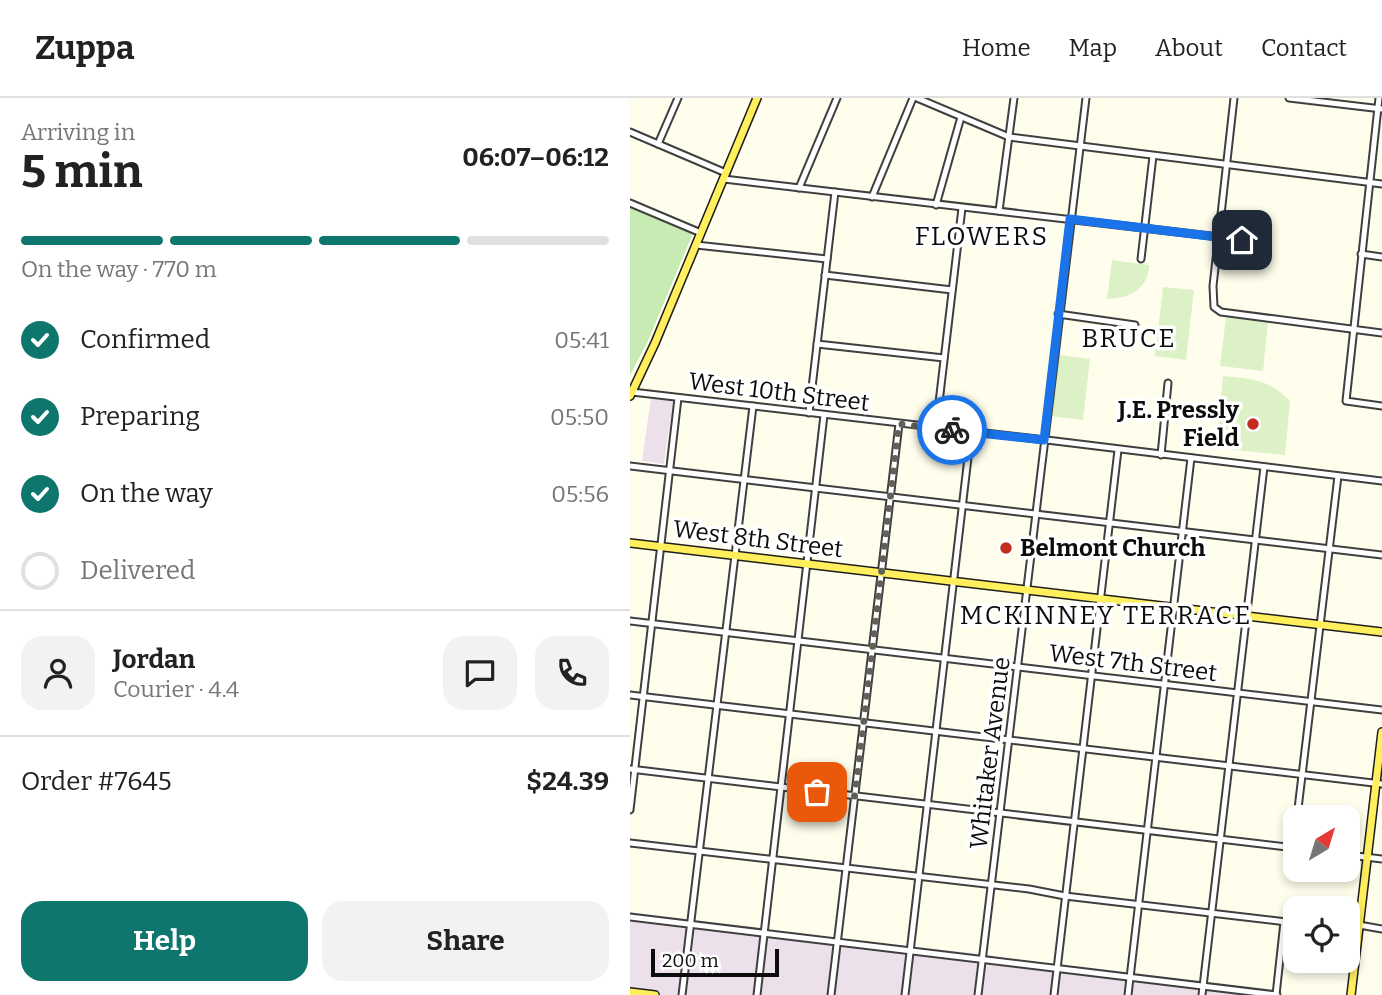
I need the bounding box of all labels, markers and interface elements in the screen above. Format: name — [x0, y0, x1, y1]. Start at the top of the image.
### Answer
text: Zuppa — [35, 28, 134, 68]
text: Home — [962, 34, 1031, 62]
text: Map — [1069, 34, 1117, 62]
text: About — [1155, 34, 1223, 62]
text: Contact — [1261, 34, 1347, 62]
text: Arriving in — [21, 118, 135, 146]
text: 06:07–06:12 — [462, 142, 609, 173]
text: 5 min — [21, 144, 143, 199]
pin — [1212, 210, 1272, 270]
district label: FLOWERS — [915, 221, 1049, 252]
icon: home — [1223, 221, 1261, 259]
text: On the way · 770 m — [21, 255, 217, 283]
icon: check — [21, 321, 59, 359]
district label: BRUCE — [1081, 323, 1177, 354]
text: Confirmed — [80, 324, 210, 355]
text: 05:41 — [554, 326, 609, 354]
street label: West 10th Street — [687, 367, 871, 417]
courier — [917, 395, 987, 465]
place label: J.E. Pressly Field — [1116, 396, 1240, 452]
icon: check — [21, 398, 59, 436]
text: Preparing — [80, 401, 200, 432]
text: 05:50 — [550, 403, 609, 431]
icon: bike — [933, 411, 971, 449]
marker: J.E. Pressly Field — [1245, 416, 1261, 432]
icon: check — [21, 475, 59, 513]
text: On the way — [80, 478, 213, 509]
text: 05:56 — [551, 480, 609, 508]
street label: West 8th Street — [671, 515, 845, 563]
place label: Belmont Church — [1020, 534, 1205, 562]
marker: Belmont Church — [998, 540, 1014, 556]
text: Delivered — [80, 555, 195, 586]
district label: MCKINNEY TERRACE — [960, 600, 1252, 631]
button: person — [21, 636, 95, 710]
button: chat — [443, 636, 517, 710]
button: phone — [535, 636, 609, 710]
street label: West 7th Street — [1047, 639, 1219, 687]
text: Jordan — [113, 644, 195, 675]
street label: Whitaker Avenue — [964, 655, 1016, 851]
text: Courier · 4.4 — [113, 675, 239, 703]
pin — [787, 762, 847, 822]
text: Order #7645 — [21, 766, 172, 797]
text: $24.39 — [526, 766, 609, 797]
icon: bag — [798, 773, 836, 811]
north arrow — [1283, 805, 1360, 882]
map controls — [1283, 805, 1360, 973]
button: locate — [1283, 896, 1360, 973]
button: Help — [21, 901, 308, 981]
button: Share — [322, 901, 609, 981]
scale bar — [651, 946, 779, 978]
text: 200 m — [662, 949, 719, 972]

